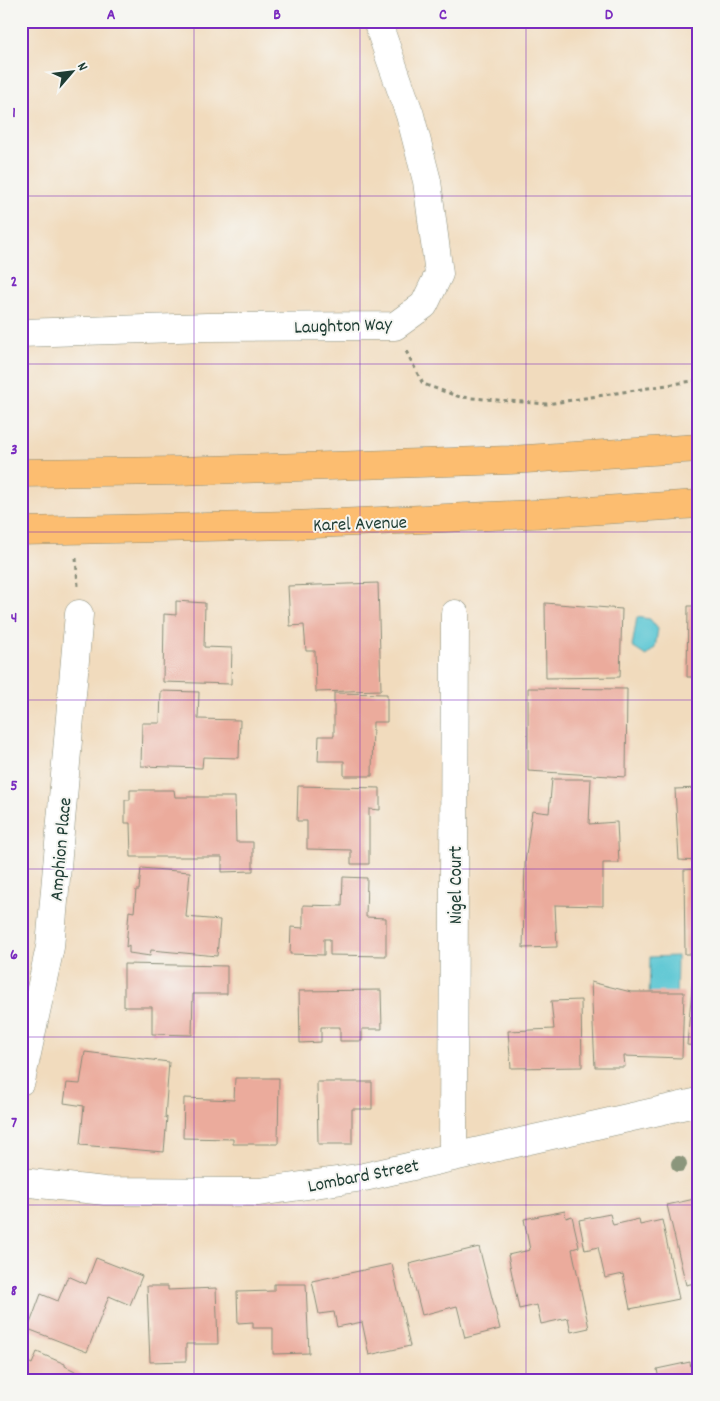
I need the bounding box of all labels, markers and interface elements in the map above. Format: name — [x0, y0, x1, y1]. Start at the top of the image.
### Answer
text: A — [107, 4, 116, 27]
text: B — [273, 4, 281, 27]
text: C — [439, 4, 447, 27]
text: D — [605, 4, 614, 27]
north arrow — [48, 48, 98, 98]
text: N — [71, 59, 92, 75]
text: 1 — [12, 102, 16, 125]
text: 2 — [11, 271, 18, 294]
street label: Laughton Way — [294, 312, 393, 343]
text: 3 — [10, 439, 18, 462]
street label: Karel Avenue — [313, 510, 408, 541]
text: 4 — [11, 607, 17, 630]
text: 5 — [10, 775, 18, 798]
street label: Amphion Place — [45, 796, 80, 902]
street label: Nigel Court — [444, 846, 471, 924]
text: 6 — [10, 944, 18, 967]
text: 7 — [11, 1112, 17, 1135]
street label: Lombard Street — [306, 1153, 422, 1201]
text: 8 — [11, 1280, 18, 1303]

